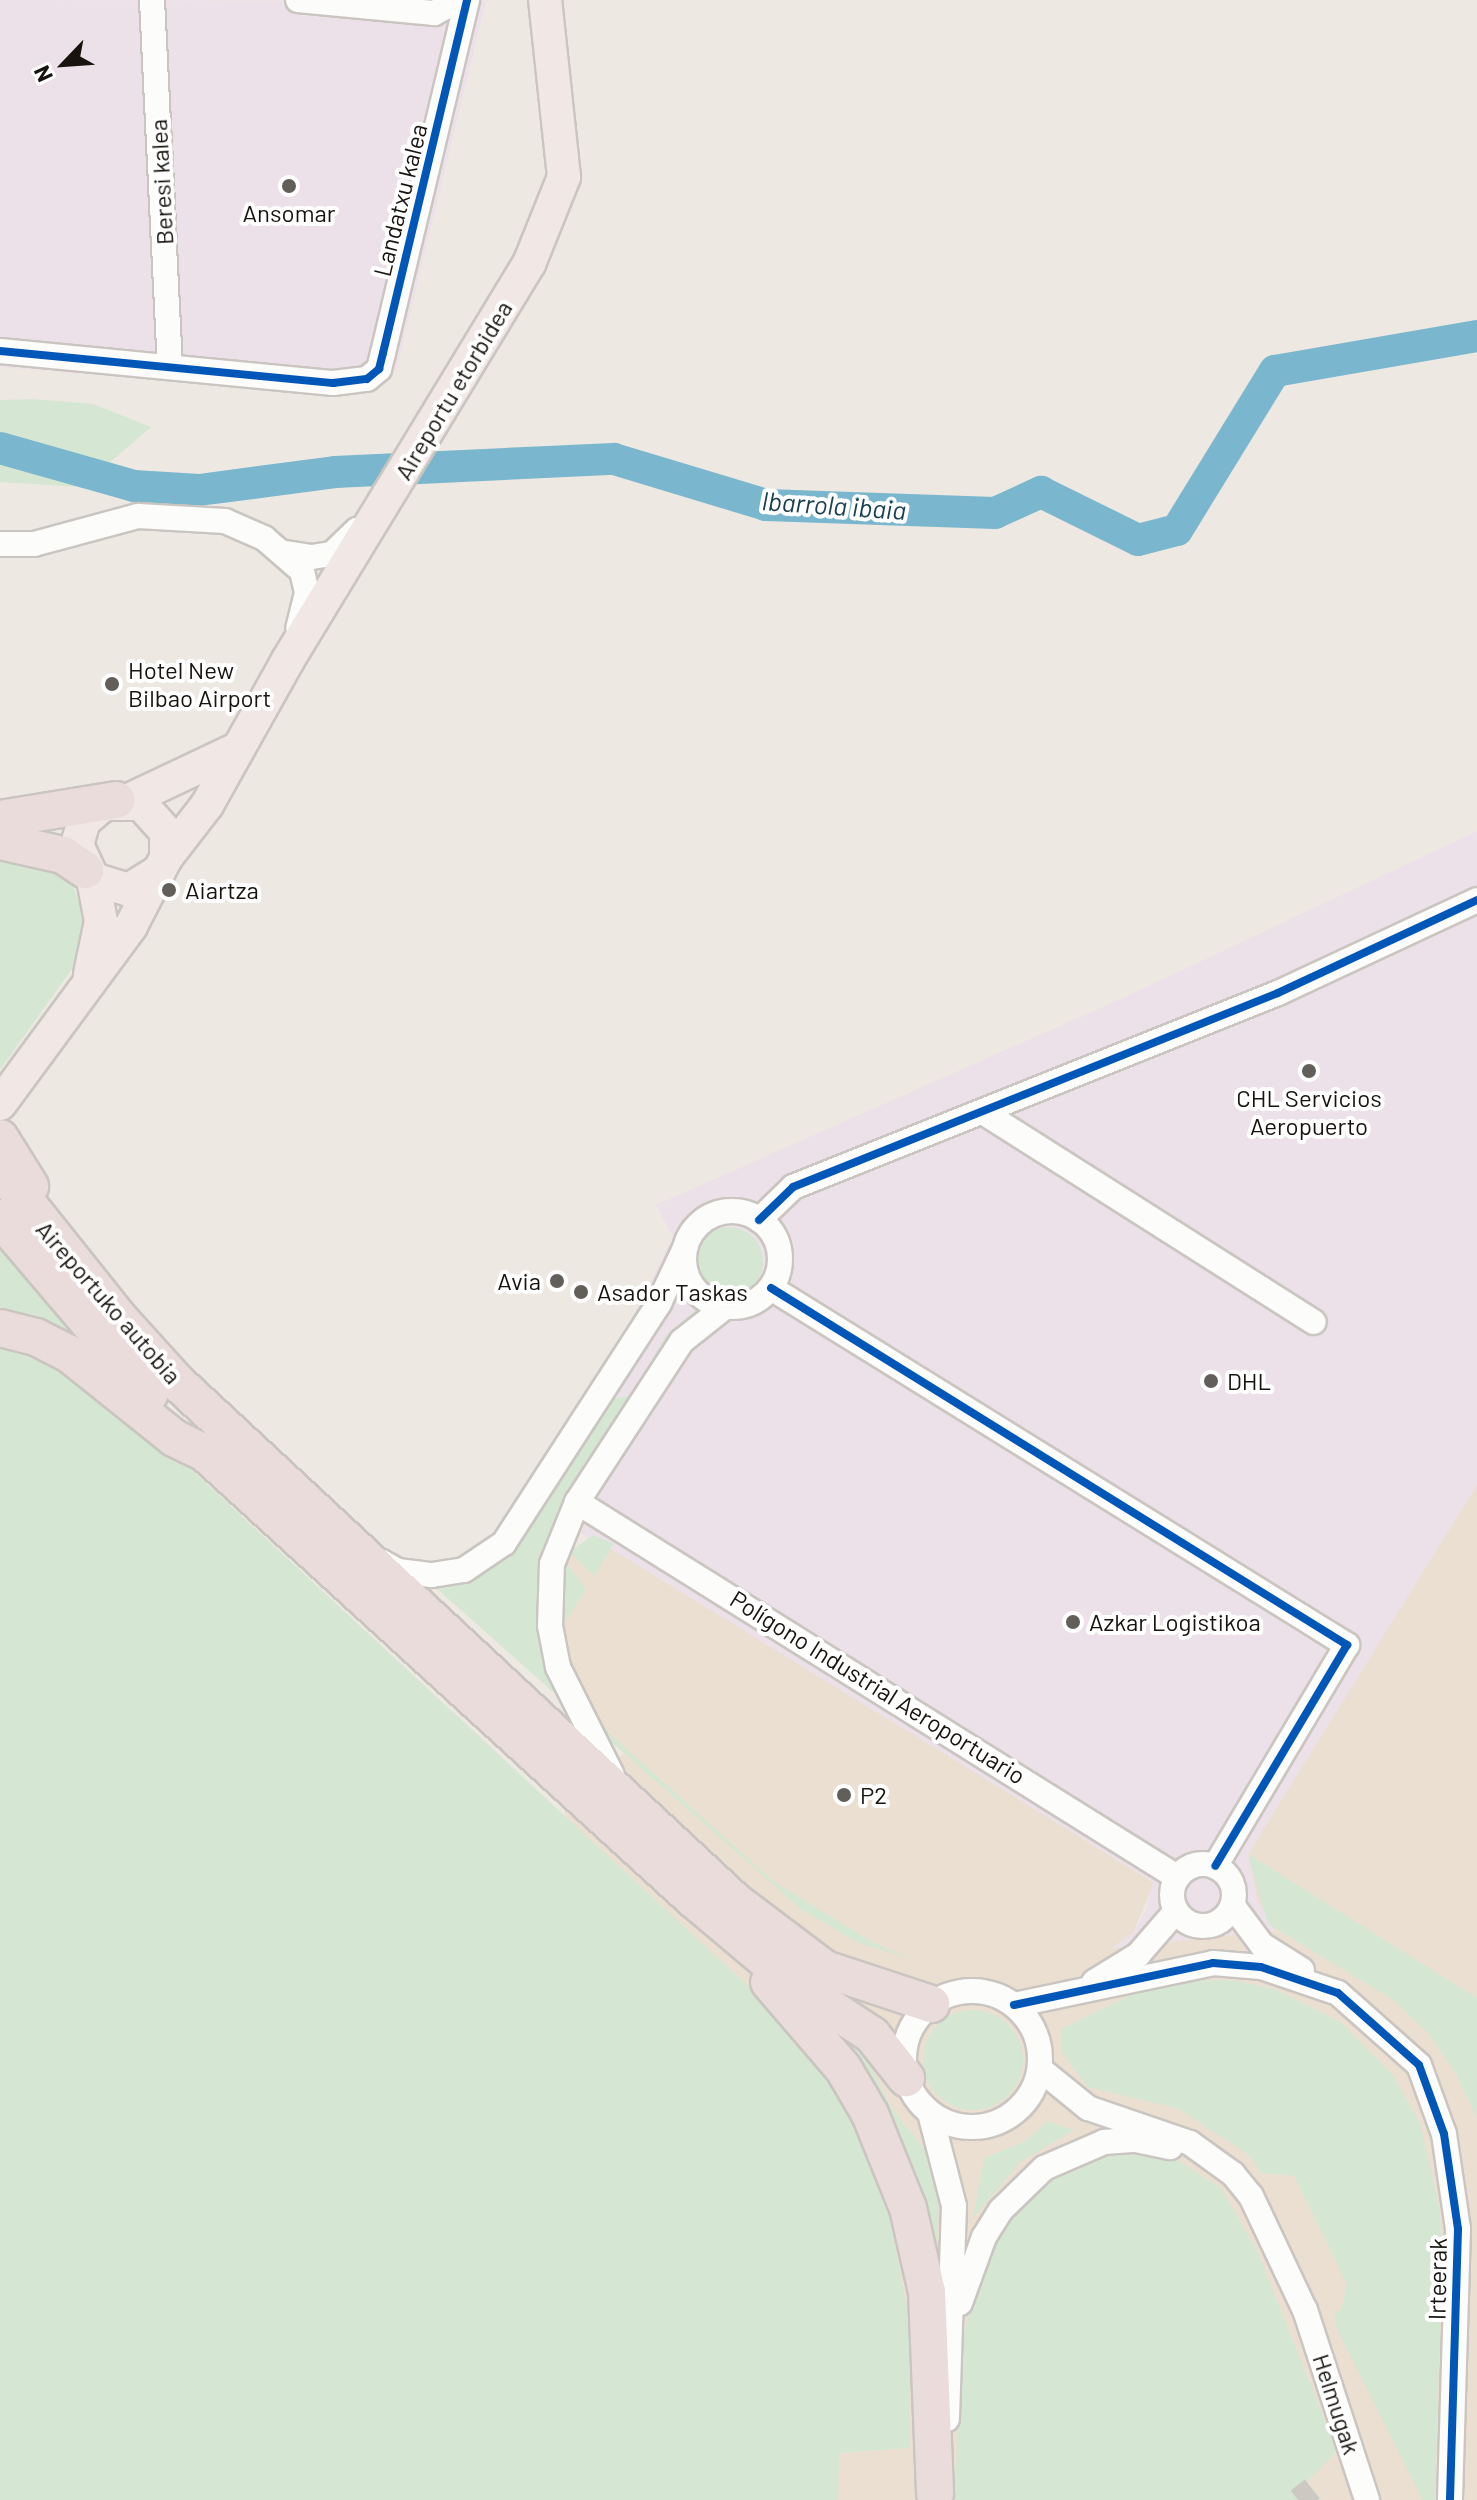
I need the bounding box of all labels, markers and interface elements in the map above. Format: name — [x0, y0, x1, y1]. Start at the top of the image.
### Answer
north arrow — [24, 24, 104, 104]
text: N — [27, 62, 57, 86]
street label: Beresi kalea — [143, 118, 179, 246]
street label: Landatxu kalea — [367, 121, 433, 279]
marker: Ansomar — [280, 177, 298, 195]
place label: Ansomar — [243, 199, 335, 227]
street label: Aireportu etorbidea — [388, 295, 518, 485]
water label: Ibarrola ibaia — [761, 484, 907, 526]
place label: Hotel New Bilbao Airport — [128, 656, 271, 712]
marker: Hotel New Bilbao Airport — [103, 675, 121, 693]
place label: Aiartza — [185, 876, 259, 904]
marker: Aiartza — [160, 881, 178, 899]
marker: CHL Servicios Aeropuerto — [1300, 1062, 1318, 1080]
place label: CHL Servicios Aeropuerto — [1236, 1084, 1382, 1140]
street label: Aireportuko autobia — [30, 1215, 188, 1389]
place label: Avia — [497, 1267, 541, 1295]
marker: Avia — [548, 1272, 566, 1290]
place label: Asador Taskas — [597, 1278, 748, 1306]
marker: Asador Taskas — [572, 1283, 590, 1301]
place label: DHL — [1227, 1367, 1271, 1395]
marker: DHL — [1202, 1372, 1220, 1390]
street label: Polígono Industrial Aeroportuario — [725, 1584, 1031, 1790]
place label: Azkar Logistikoa — [1089, 1608, 1261, 1636]
marker: Azkar Logistikoa — [1064, 1613, 1082, 1631]
place label: P2 — [860, 1781, 887, 1809]
marker: P2 — [835, 1786, 853, 1804]
street label: Irteerak — [1422, 2238, 1452, 2320]
street label: Helmugak — [1307, 2350, 1367, 2458]

